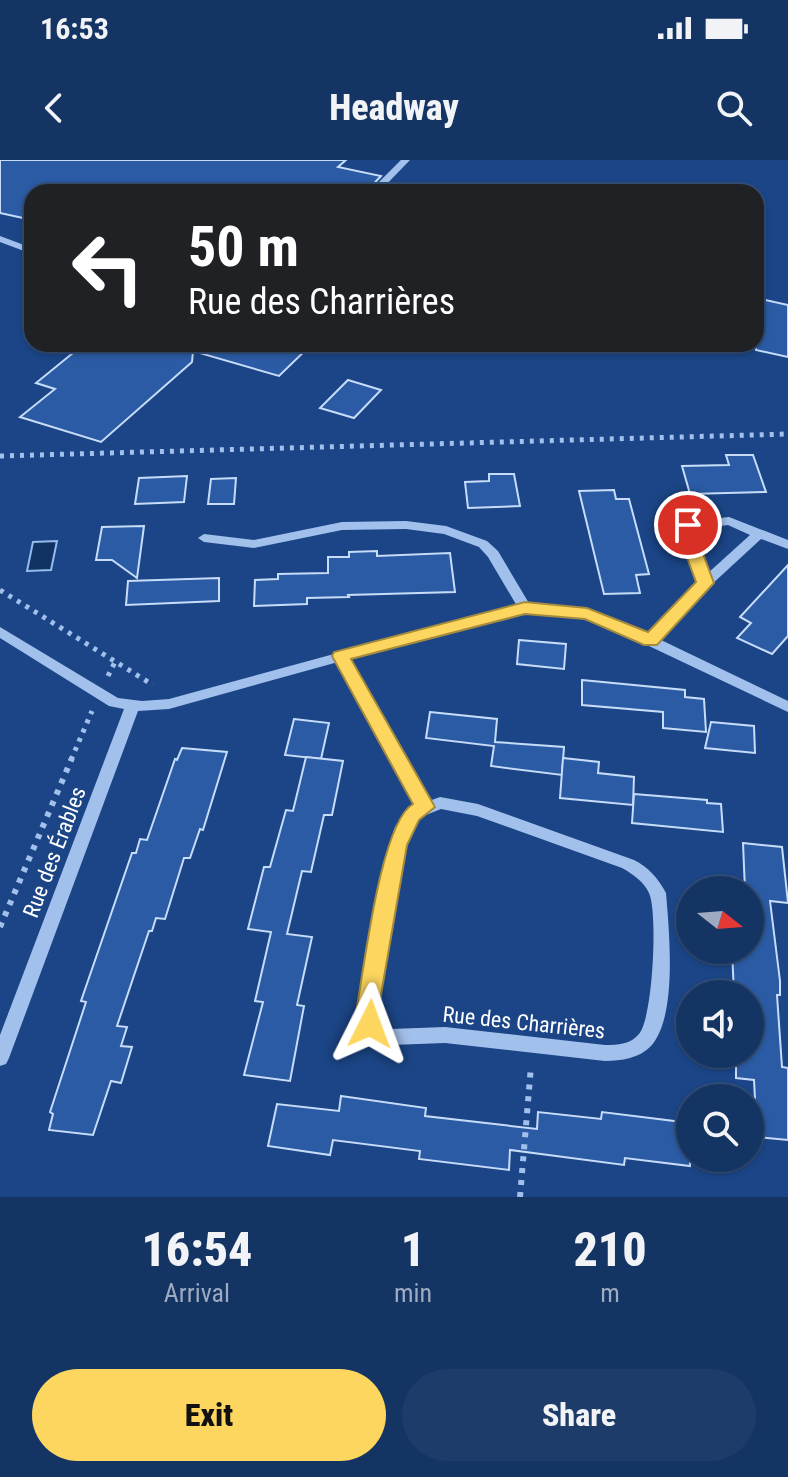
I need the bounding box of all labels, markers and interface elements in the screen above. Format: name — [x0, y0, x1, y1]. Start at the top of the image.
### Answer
text: 16:53 — [40, 11, 109, 46]
icon: back — [32, 86, 76, 130]
icon: search — [712, 86, 756, 130]
text: Headway — [329, 87, 459, 129]
text: 50 m — [188, 214, 299, 280]
icon: left — [56, 216, 160, 320]
text: Rue des Charrières — [188, 281, 455, 323]
pin — [654, 491, 722, 559]
icon: arrive — [666, 503, 710, 547]
street label: Rue des Érables — [18, 783, 91, 921]
north arrow — [676, 876, 764, 964]
map controls — [676, 876, 764, 1172]
button: sound — [676, 980, 764, 1068]
position arrow — [328, 982, 412, 1066]
street label: Rue des Charrières — [441, 1002, 606, 1043]
button: search — [676, 1084, 764, 1172]
text: 16:54 — [141, 1221, 253, 1278]
text: 1 — [401, 1221, 425, 1278]
text: 210 — [573, 1221, 647, 1278]
text: Arrival — [164, 1278, 230, 1308]
text: min — [394, 1278, 432, 1308]
text: m — [600, 1278, 620, 1308]
button: Exit — [32, 1369, 386, 1461]
button: Share — [402, 1369, 756, 1461]

